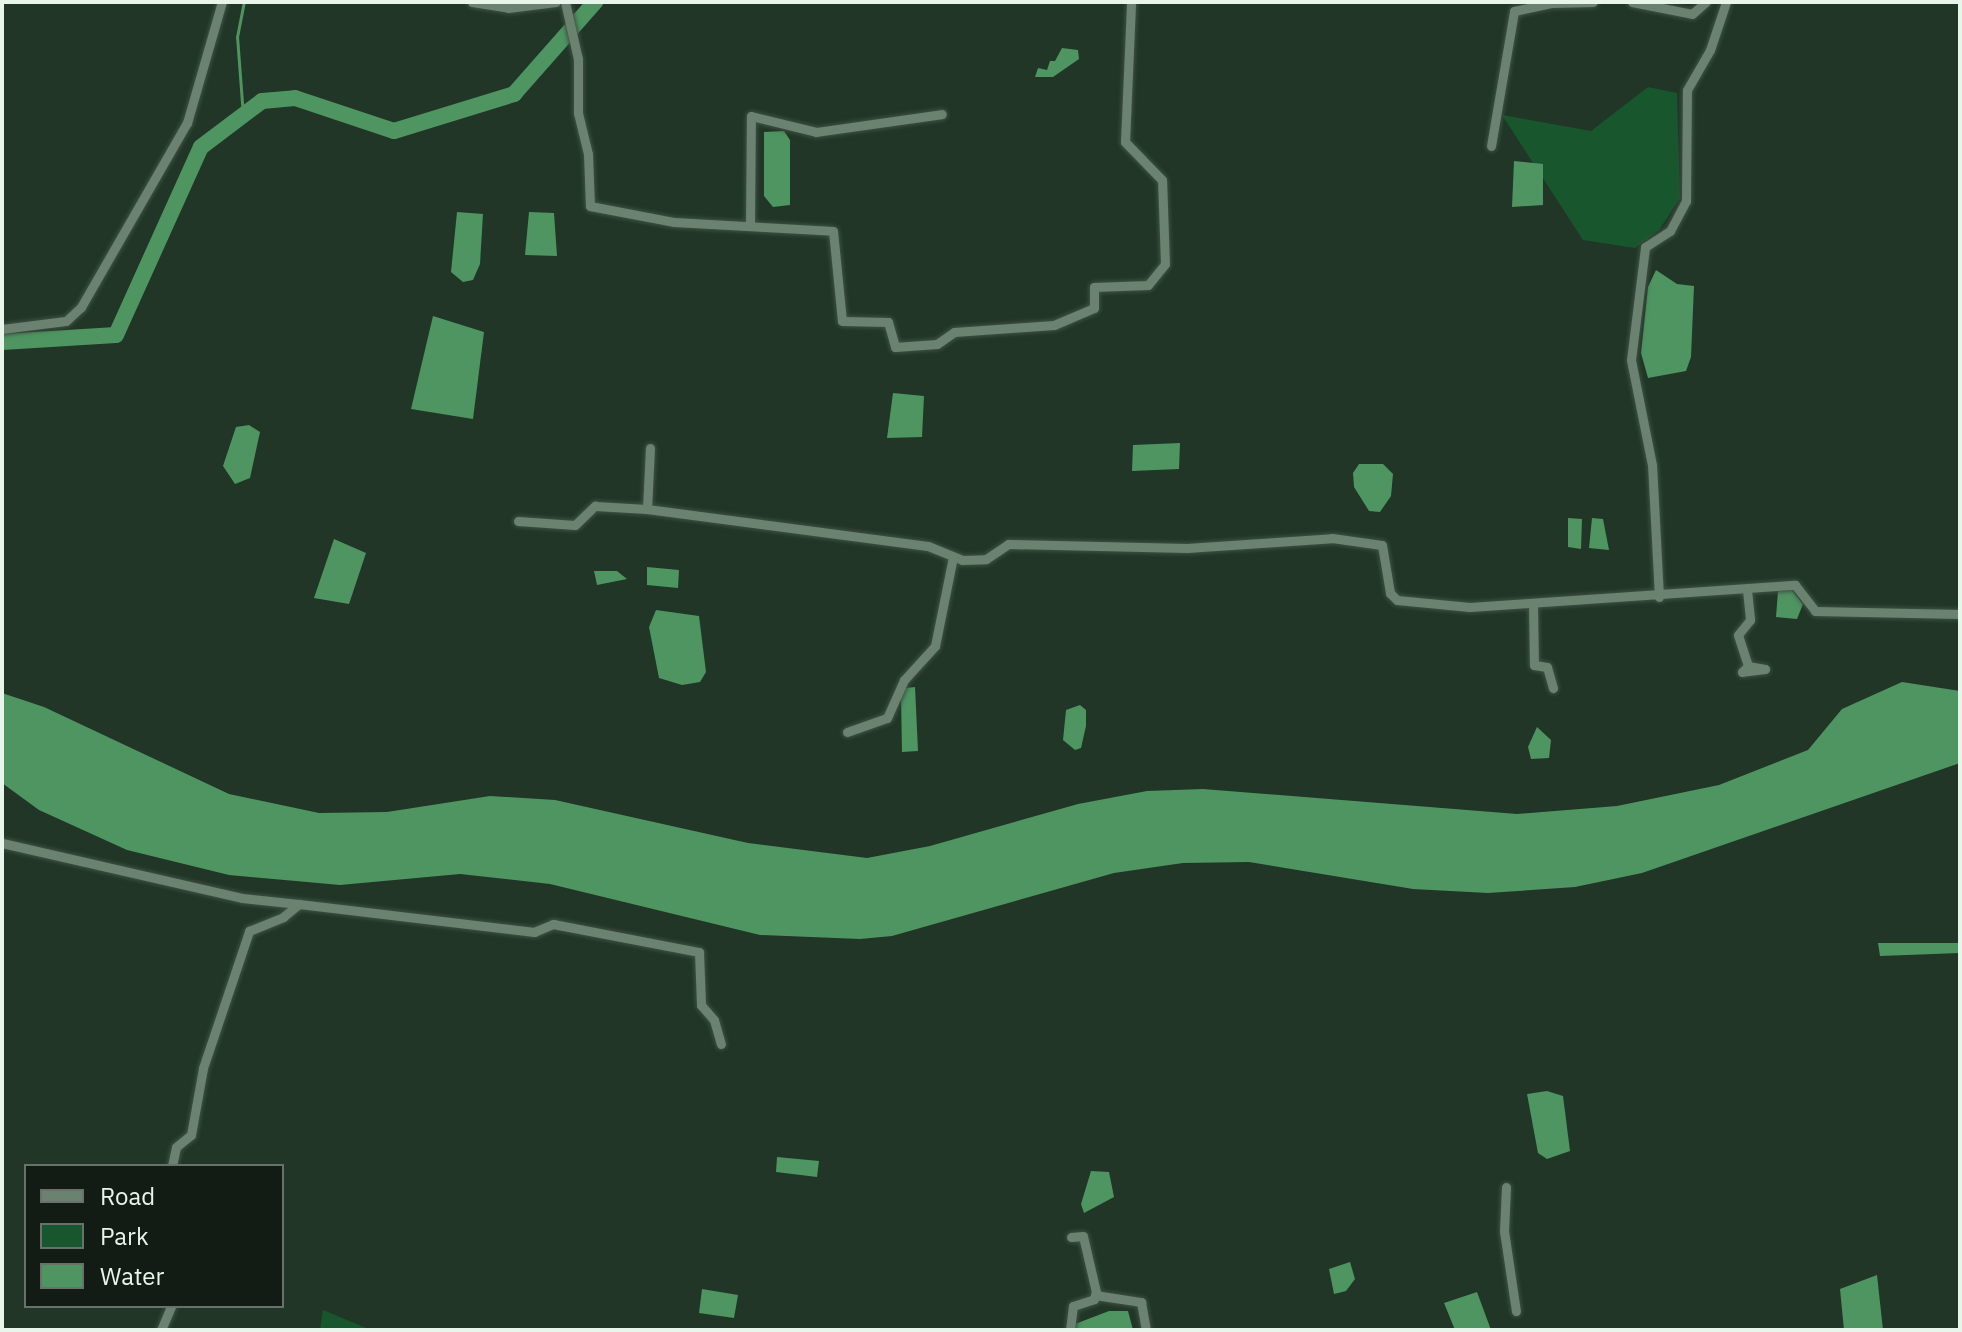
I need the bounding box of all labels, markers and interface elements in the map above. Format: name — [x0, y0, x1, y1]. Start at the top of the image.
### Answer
legend — [24, 1164, 284, 1308]
text: Road — [100, 1180, 155, 1212]
text: Park — [100, 1220, 149, 1252]
text: Water — [100, 1260, 164, 1292]

